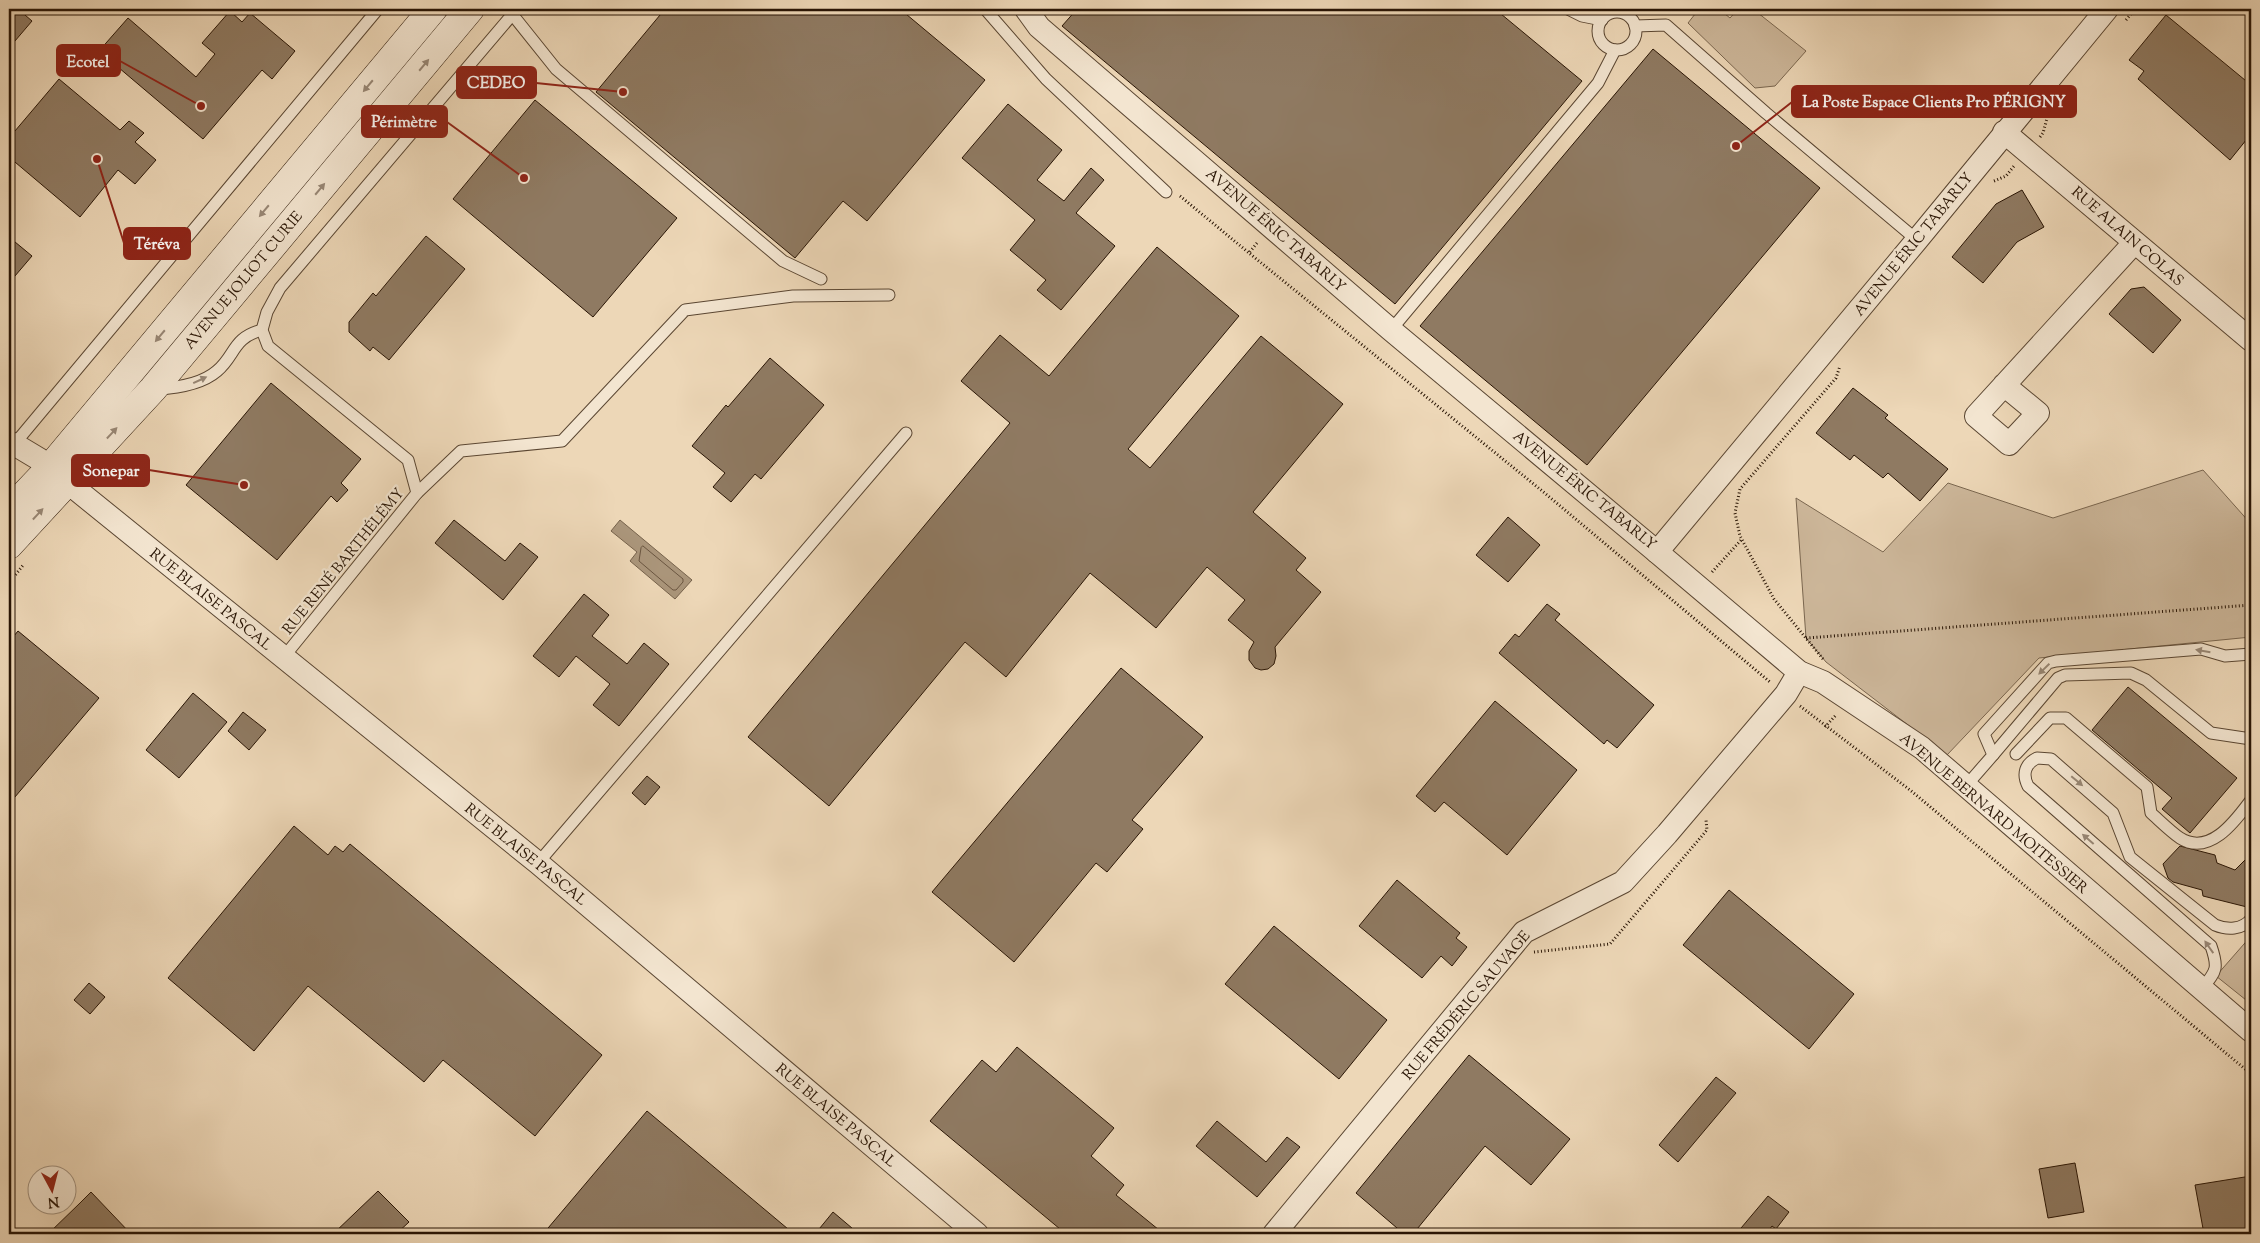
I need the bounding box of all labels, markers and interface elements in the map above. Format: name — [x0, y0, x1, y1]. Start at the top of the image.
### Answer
callout: Ecotel — [57, 45, 120, 76]
text: Ecotel — [67, 52, 110, 75]
one-way arrow — [418, 58, 429, 71]
callout: CEDEO — [457, 67, 536, 98]
text: CEDEO — [467, 73, 526, 96]
one-way arrow — [362, 79, 373, 92]
callout: La Poste Espace Clients Pro PÉRIGNY — [1792, 86, 2076, 117]
text: La Poste Espace Clients Pro PÉRIGNY — [1802, 91, 2066, 115]
callout: Périmètre — [362, 106, 447, 137]
text: Périmètre — [371, 112, 437, 135]
street label: AVENUE ÉRIC TABARLY — [1200, 164, 1350, 298]
street label: AVENUE ÉRIC TABARLY — [1849, 168, 1979, 321]
street label: RUE ALAIN COLAS — [2066, 182, 2188, 292]
one-way arrow — [314, 183, 325, 196]
one-way arrow — [258, 204, 269, 217]
street label: AVENUE JOLIOT CURIE — [180, 207, 308, 355]
callout: Téréva — [124, 228, 190, 259]
text: Téréva — [134, 234, 181, 257]
one-way arrow — [154, 329, 165, 342]
one-way arrow — [192, 375, 207, 384]
street label: AVENUE ÉRIC TABARLY — [1508, 426, 1661, 556]
one-way arrow — [106, 428, 118, 440]
callout: Sonepar — [72, 455, 149, 486]
text: Sonepar — [83, 461, 140, 484]
street label: RUE RENÉ BARTHÉLÉMY — [278, 483, 410, 640]
one-way arrow — [32, 508, 44, 520]
street label: RUE BLAISE PASCAL — [144, 544, 276, 656]
one-way arrow — [2195, 646, 2211, 654]
one-way arrow — [2039, 663, 2051, 675]
street label: AVENUE BERNARD MOITESSIER — [1894, 729, 2092, 900]
one-way arrow — [2070, 776, 2083, 787]
street label: RUE BLAISE PASCAL — [459, 799, 591, 911]
one-way arrow — [2083, 833, 2095, 845]
street label: RUE FRÉDÉRIC SAUVAGE — [1398, 926, 1536, 1085]
one-way arrow — [2204, 940, 2214, 954]
street label: RUE BLAISE PASCAL — [770, 1059, 900, 1173]
north arrow — [28, 1166, 78, 1216]
text: N — [47, 1190, 60, 1212]

